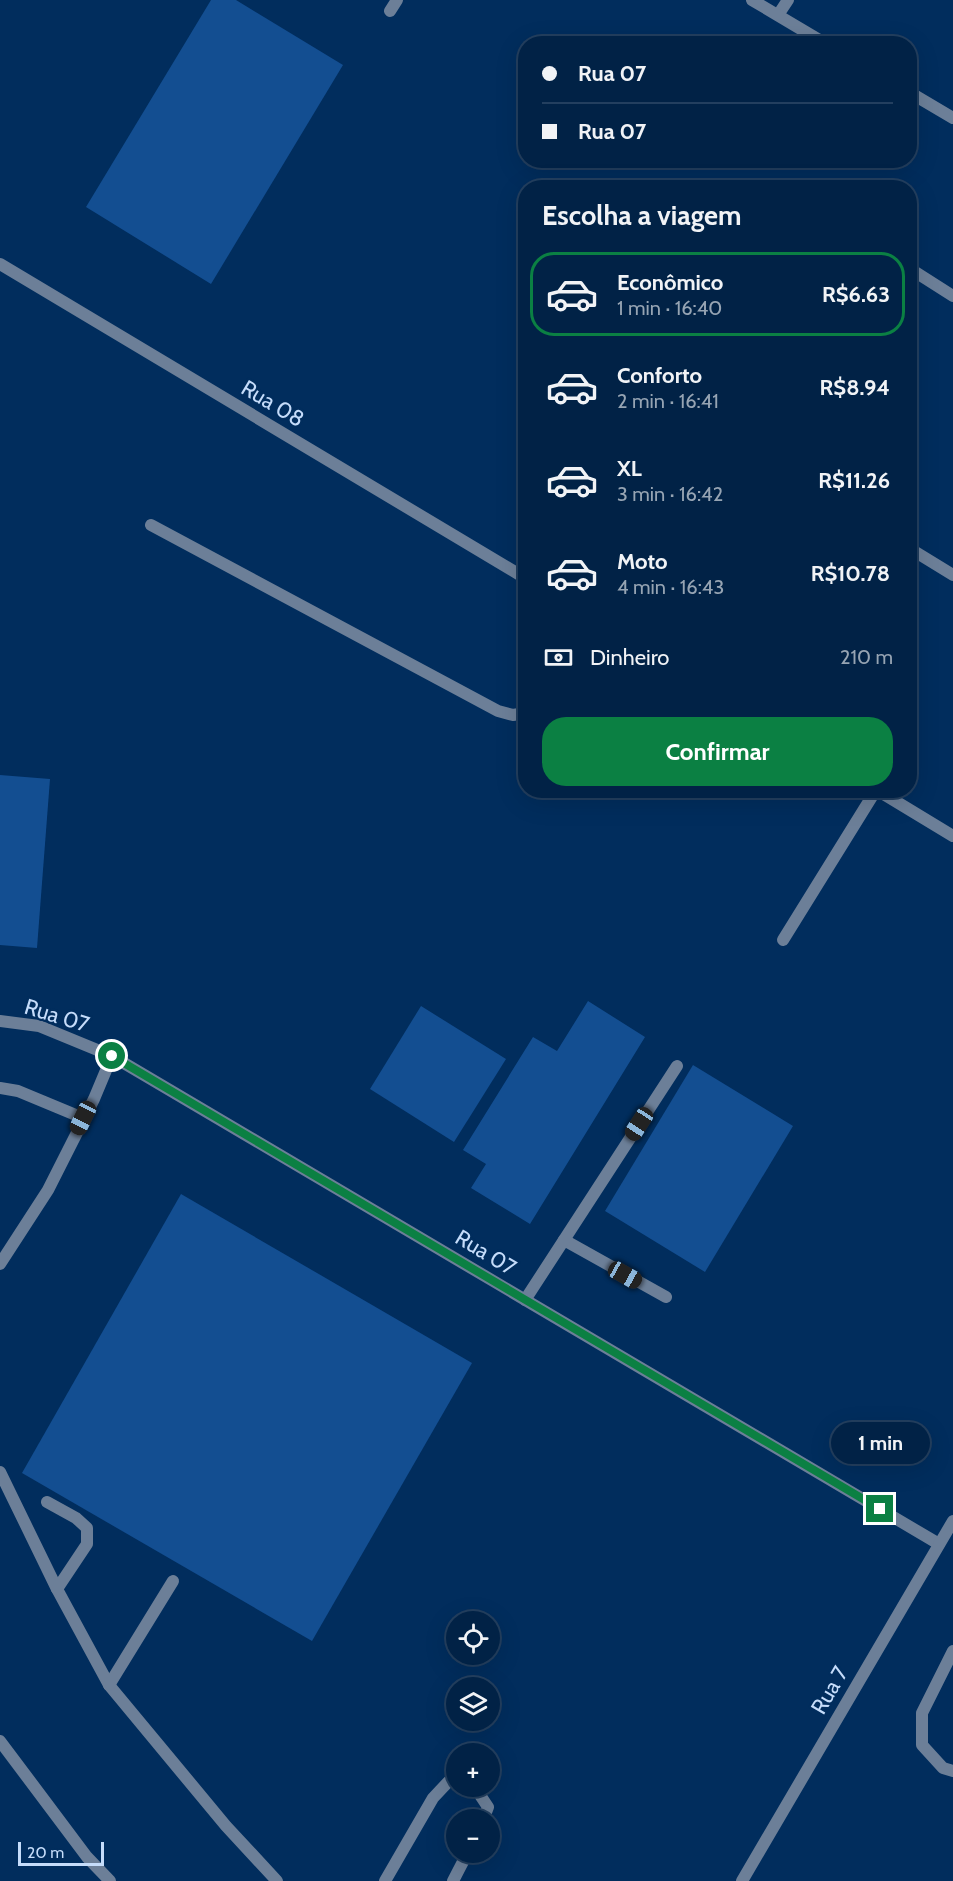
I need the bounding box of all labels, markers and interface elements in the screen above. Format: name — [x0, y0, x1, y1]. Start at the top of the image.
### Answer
text: Rua 07 — [578, 60, 646, 87]
text: Rua 07 — [578, 118, 646, 145]
text: Escolha a viagem — [542, 199, 741, 232]
icon: car — [545, 267, 599, 321]
text: Econômico — [617, 269, 723, 296]
text: R$6.63 — [822, 281, 890, 308]
text: 1 min · 16:40 — [617, 296, 722, 320]
icon: car — [545, 360, 599, 414]
text: Conforto — [617, 362, 702, 389]
street label: Rua 08 — [236, 374, 309, 433]
text: R$8.94 — [820, 374, 890, 401]
text: 2 min · 16:41 — [617, 389, 719, 413]
icon: car — [545, 453, 599, 507]
text: XL — [617, 455, 642, 482]
text: R$11.26 — [818, 467, 890, 494]
text: 3 min · 16:42 — [617, 482, 723, 506]
icon: car — [545, 546, 599, 600]
text: Moto — [617, 548, 668, 575]
text: R$10.78 — [811, 560, 890, 587]
text: 4 min · 16:43 — [617, 575, 724, 599]
icon: cash — [542, 641, 575, 674]
text: Dinheiro — [590, 644, 669, 671]
text: 210 m — [840, 645, 893, 669]
button: Confirmar — [542, 717, 893, 786]
street label: Rua 07 — [21, 993, 92, 1038]
route start — [98, 1042, 125, 1069]
car — [67, 1098, 99, 1138]
car — [622, 1104, 656, 1144]
street label: Rua 07 — [450, 1224, 521, 1281]
car — [605, 1258, 645, 1292]
callout: 1 min — [830, 1422, 930, 1464]
text: 1 min — [858, 1431, 903, 1455]
route end — [866, 1495, 893, 1522]
map controls — [446, 1611, 500, 1863]
button: locate — [446, 1611, 500, 1665]
street label: Rua 7 — [805, 1661, 854, 1719]
button: layers — [446, 1677, 500, 1731]
button: + — [446, 1743, 500, 1797]
button: − — [446, 1809, 500, 1863]
scale bar — [18, 1839, 104, 1866]
text: 20 m — [27, 1843, 64, 1862]

